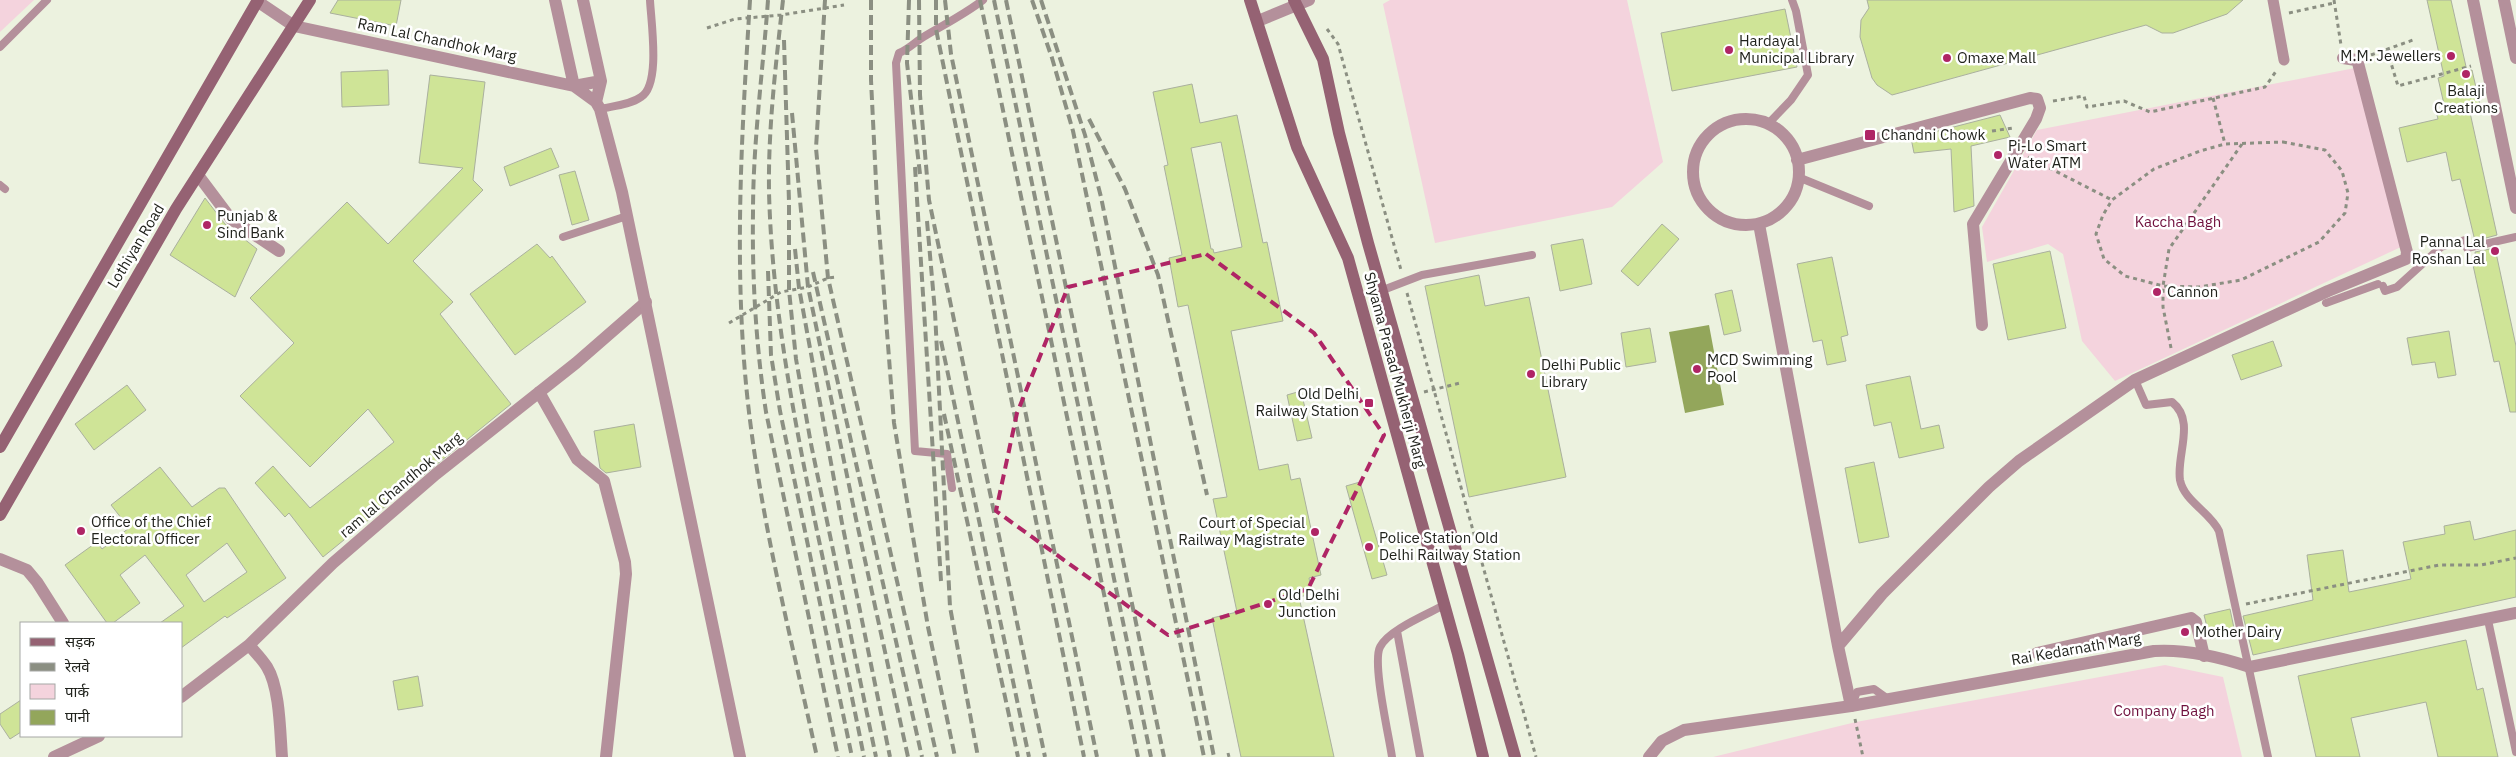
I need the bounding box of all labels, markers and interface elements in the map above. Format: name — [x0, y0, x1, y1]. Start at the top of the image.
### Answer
street label: Ram Lal Chandhok Marg — [356, 13, 518, 66]
place label: Hardayal Municipal Library — [1739, 31, 1855, 67]
marker: Hardayal Municipal Library — [1723, 44, 1735, 56]
place label: M.M. Jewellers — [2340, 46, 2441, 65]
place label: Omaxe Mall — [1957, 48, 2036, 67]
marker: M.M. Jewellers — [2445, 50, 2457, 62]
marker: Omaxe Mall — [1941, 52, 1953, 64]
marker: Balaji Creations — [2460, 68, 2472, 80]
place label: Balaji Creations — [2434, 81, 2498, 117]
place label: Chandni Chowk — [1881, 125, 1986, 144]
marker: Chandni Chowk — [1863, 128, 1877, 142]
place label: Pi-Lo Smart Water ATM — [2008, 136, 2087, 172]
marker: Pi-Lo Smart Water ATM — [1992, 149, 2004, 161]
street label: Lothiyan Road — [103, 200, 168, 291]
place label: Punjab & Sind Bank — [217, 206, 285, 242]
park label: Kaccha Bagh — [2135, 212, 2221, 231]
marker: Punjab & Sind Bank — [201, 219, 213, 231]
place label: Panna Lal Roshan Lal — [2412, 232, 2485, 268]
marker: Panna Lal Roshan Lal — [2489, 245, 2501, 257]
street label: Shyama Prasad Mukherji Marg — [1360, 270, 1431, 470]
place label: Cannon — [2167, 282, 2218, 301]
marker: Cannon — [2151, 286, 2163, 298]
place label: MCD Swimming Pool — [1707, 350, 1813, 386]
place label: Delhi Public Library — [1541, 355, 1621, 391]
marker: MCD Swimming Pool — [1691, 363, 1703, 375]
marker: Delhi Public Library — [1525, 368, 1537, 380]
place label: Old Delhi Railway Station — [1256, 384, 1359, 420]
marker: Old Delhi Railway Station — [1363, 397, 1375, 409]
street label: ram lal Chandhok Marg — [335, 428, 466, 542]
place label: Office of the Chief Electoral Officer — [91, 512, 211, 548]
place label: Court of Special Railway Magistrate — [1178, 513, 1305, 549]
marker: Office of the Chief Electoral Officer — [75, 525, 87, 537]
marker: Court of Special Railway Magistrate — [1309, 526, 1321, 538]
place label: Police Station Old Delhi Railway Station — [1379, 528, 1521, 564]
marker: Police Station Old Delhi Railway Station — [1363, 541, 1375, 553]
place label: Old Delhi Junction — [1278, 585, 1340, 621]
marker: Old Delhi Junction — [1262, 598, 1274, 610]
legend — [20, 622, 182, 737]
place label: Mother Dairy — [2195, 622, 2282, 641]
marker: Mother Dairy — [2179, 626, 2191, 638]
street label: Rai Kedarnath Marg — [2010, 628, 2142, 669]
text: सड़क — [65, 632, 95, 651]
text: रेलवे — [64, 657, 90, 676]
text: पार्क — [65, 682, 89, 701]
park label: Company Bagh — [2113, 701, 2215, 720]
text: पानी — [65, 707, 91, 726]

